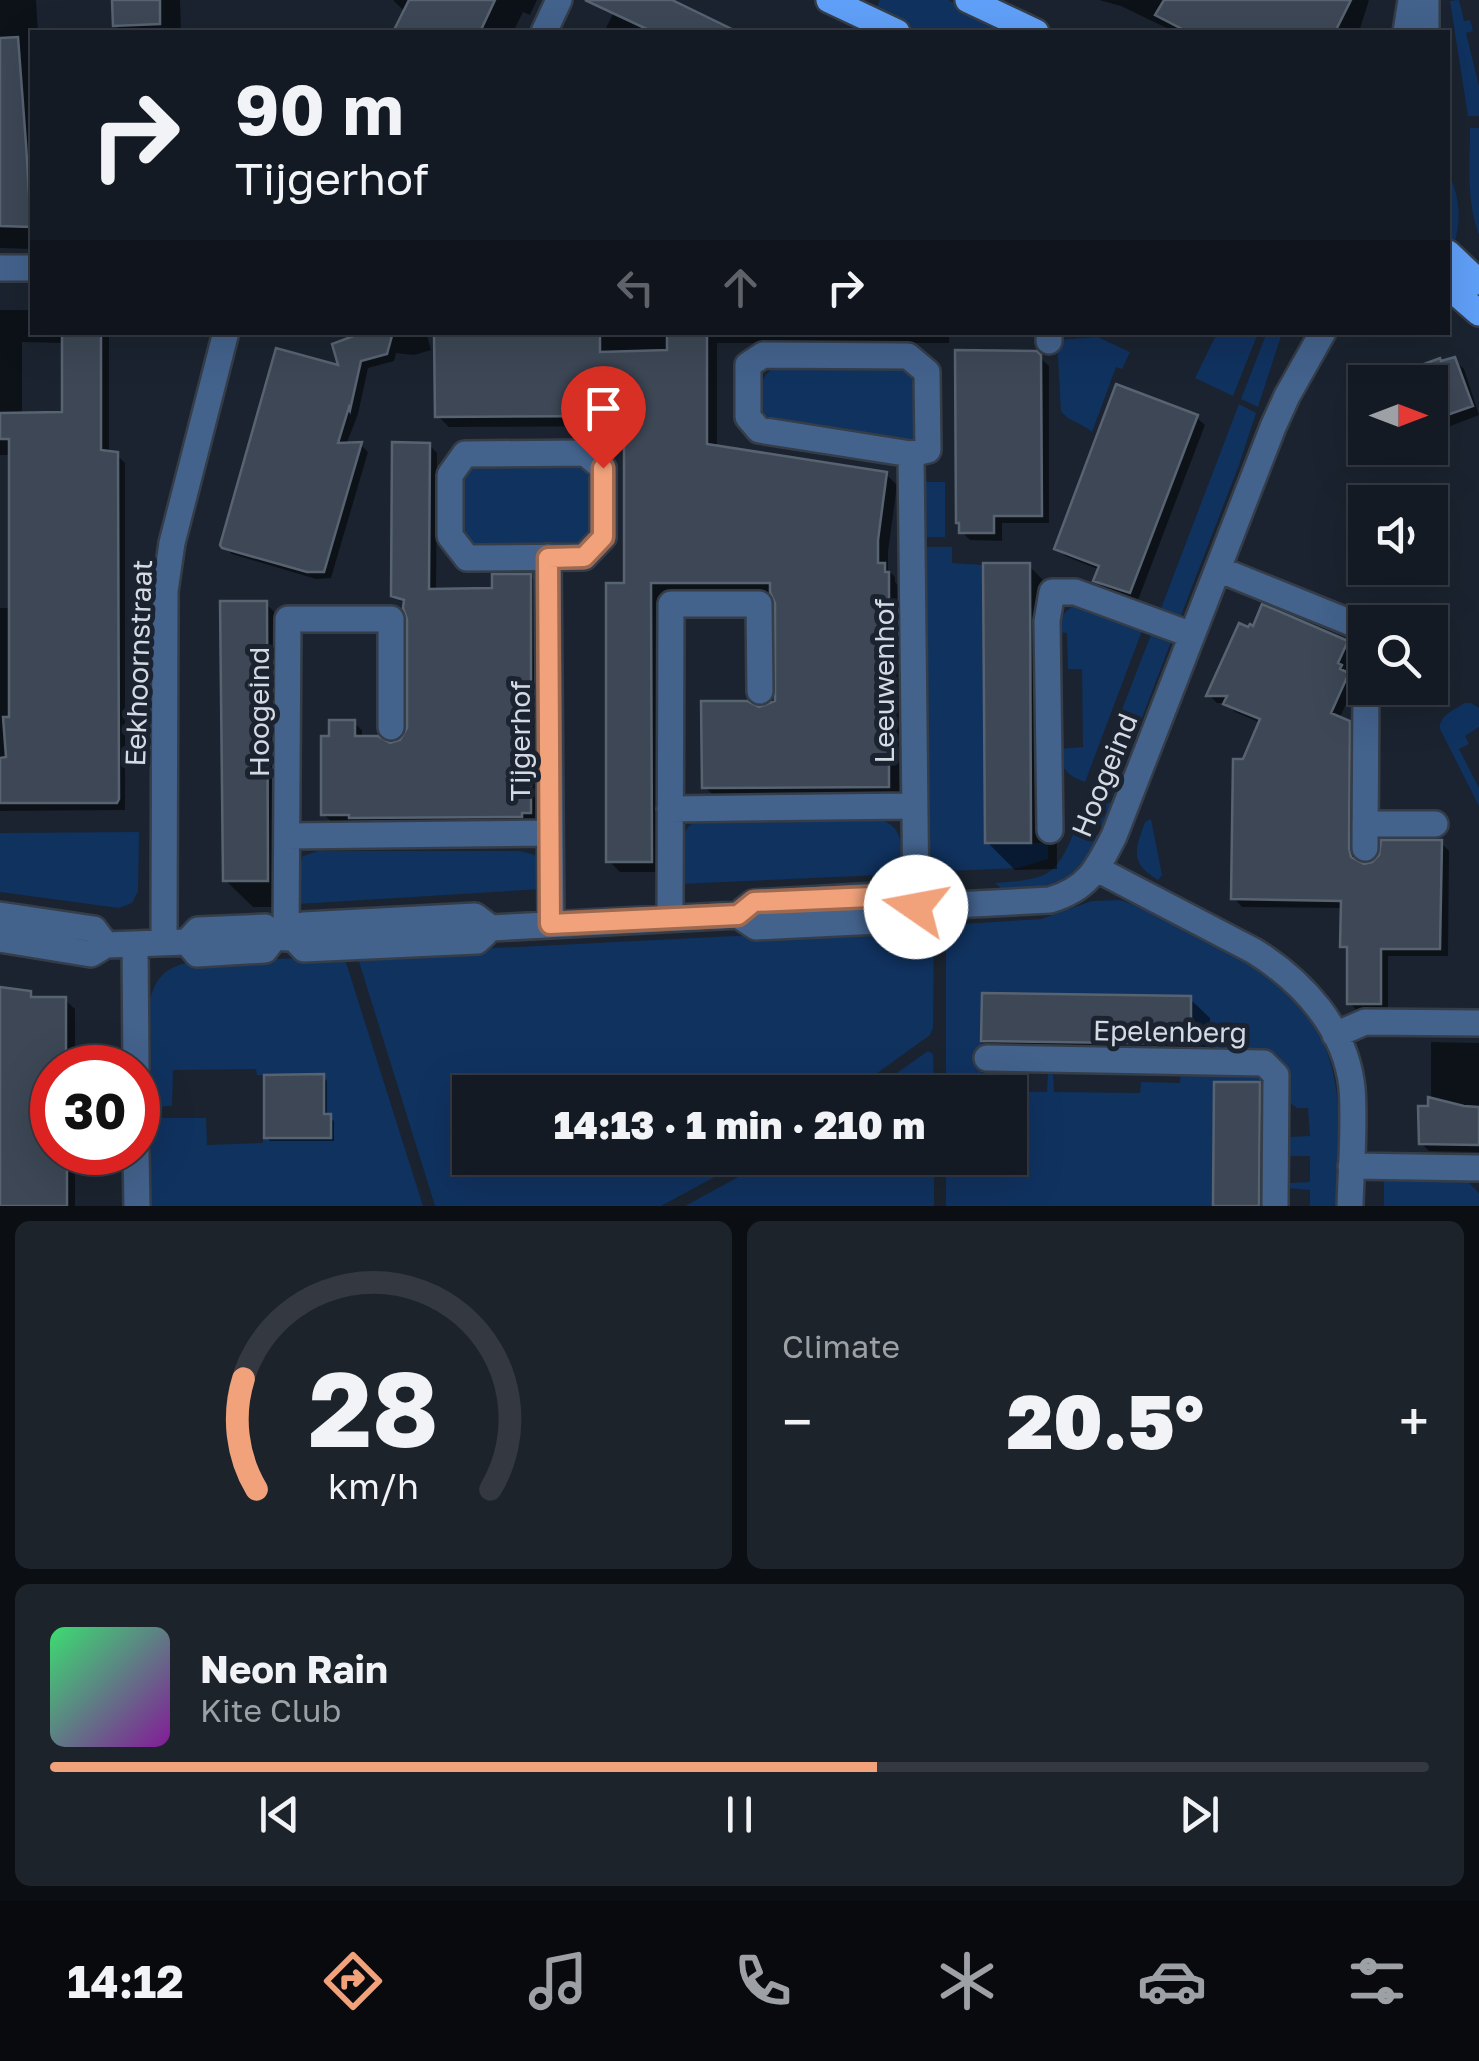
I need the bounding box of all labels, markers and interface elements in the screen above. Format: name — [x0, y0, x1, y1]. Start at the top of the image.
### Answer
text: 90 m — [235, 66, 404, 150]
icon: right — [70, 70, 200, 200]
text: Tijgerhof — [235, 151, 429, 205]
icon: left — [608, 260, 663, 315]
icon: ahead — [713, 260, 768, 315]
icon: right — [818, 260, 873, 315]
north arrow — [1348, 365, 1448, 465]
map controls — [1348, 365, 1448, 705]
pin — [561, 366, 646, 469]
icon: arrive — [576, 381, 631, 436]
button: sound — [1348, 485, 1448, 585]
street label: Eekhoornstraat — [118, 559, 158, 767]
street label: Leeuwenhof — [867, 599, 900, 763]
button: search — [1348, 605, 1448, 705]
street label: Hoogeind — [242, 647, 275, 777]
street label: Tijgerhof — [503, 681, 536, 801]
street label: Hoogeind — [1064, 708, 1144, 842]
position arrow — [864, 855, 968, 959]
street label: Epelenberg — [1093, 1013, 1247, 1049]
speed limit sign: 30 — [30, 1045, 160, 1175]
text: 14:13 · 1 min · 210 m — [554, 1102, 925, 1147]
text: Climate — [782, 1327, 900, 1365]
text: 28 — [308, 1345, 439, 1470]
text: 20.5° — [1007, 1375, 1204, 1466]
text: − — [782, 1388, 812, 1454]
text: + — [1399, 1388, 1429, 1454]
text: km/h — [328, 1464, 419, 1507]
text: Neon Rain — [200, 1646, 388, 1691]
text: Kite Club — [200, 1691, 341, 1729]
icon: previous — [252, 1787, 307, 1842]
icon: pause — [712, 1787, 767, 1842]
icon: next — [1172, 1787, 1227, 1842]
icon: directions — [318, 1946, 388, 2016]
icon: music — [523, 1946, 593, 2016]
icon: phone — [728, 1946, 798, 2016]
icon: climate — [932, 1946, 1002, 2016]
icon: car — [1137, 1946, 1207, 2016]
icon: filters — [1342, 1946, 1412, 2016]
text: 14:12 — [67, 1954, 184, 2008]

